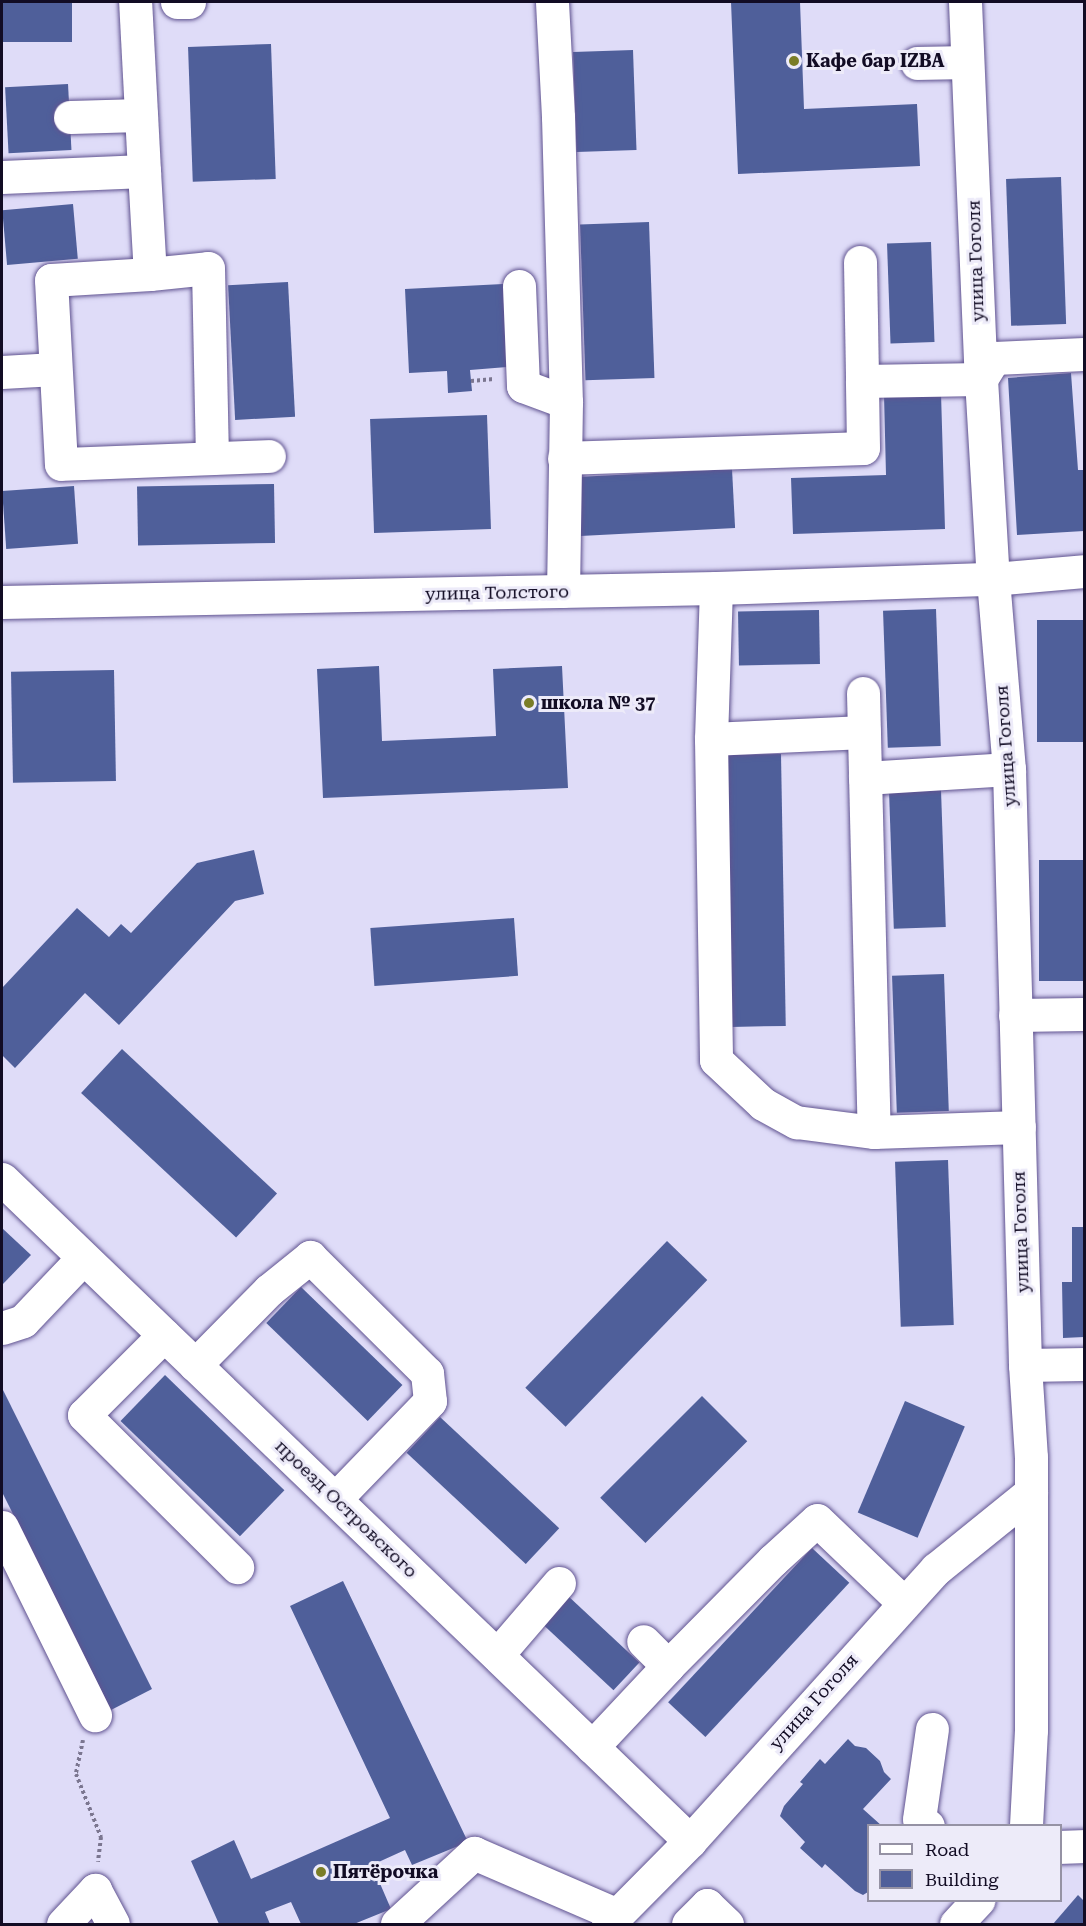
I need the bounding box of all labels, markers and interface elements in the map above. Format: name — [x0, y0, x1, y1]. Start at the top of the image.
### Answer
place label: Кафе бар IZBA — [806, 50, 944, 72]
marker: Кафе бар IZBA — [787, 54, 801, 68]
street label: улица Гоголя — [963, 200, 989, 322]
street label: улица Толстого — [425, 581, 569, 605]
street label: улица Гоголя — [991, 685, 1021, 807]
place label: школа № 37 — [541, 692, 655, 714]
marker: школа № 37 — [522, 696, 536, 710]
street label: улица Гоголя — [1008, 1171, 1034, 1293]
street label: проезд Островского — [270, 1436, 422, 1582]
street label: улица Гоголя — [765, 1650, 863, 1754]
legend — [867, 1824, 1062, 1902]
text: Road — [925, 1839, 969, 1860]
place label: Пятёрочка — [333, 1861, 438, 1883]
marker: Пятёрочка — [314, 1865, 328, 1879]
text: Building — [925, 1869, 999, 1890]

